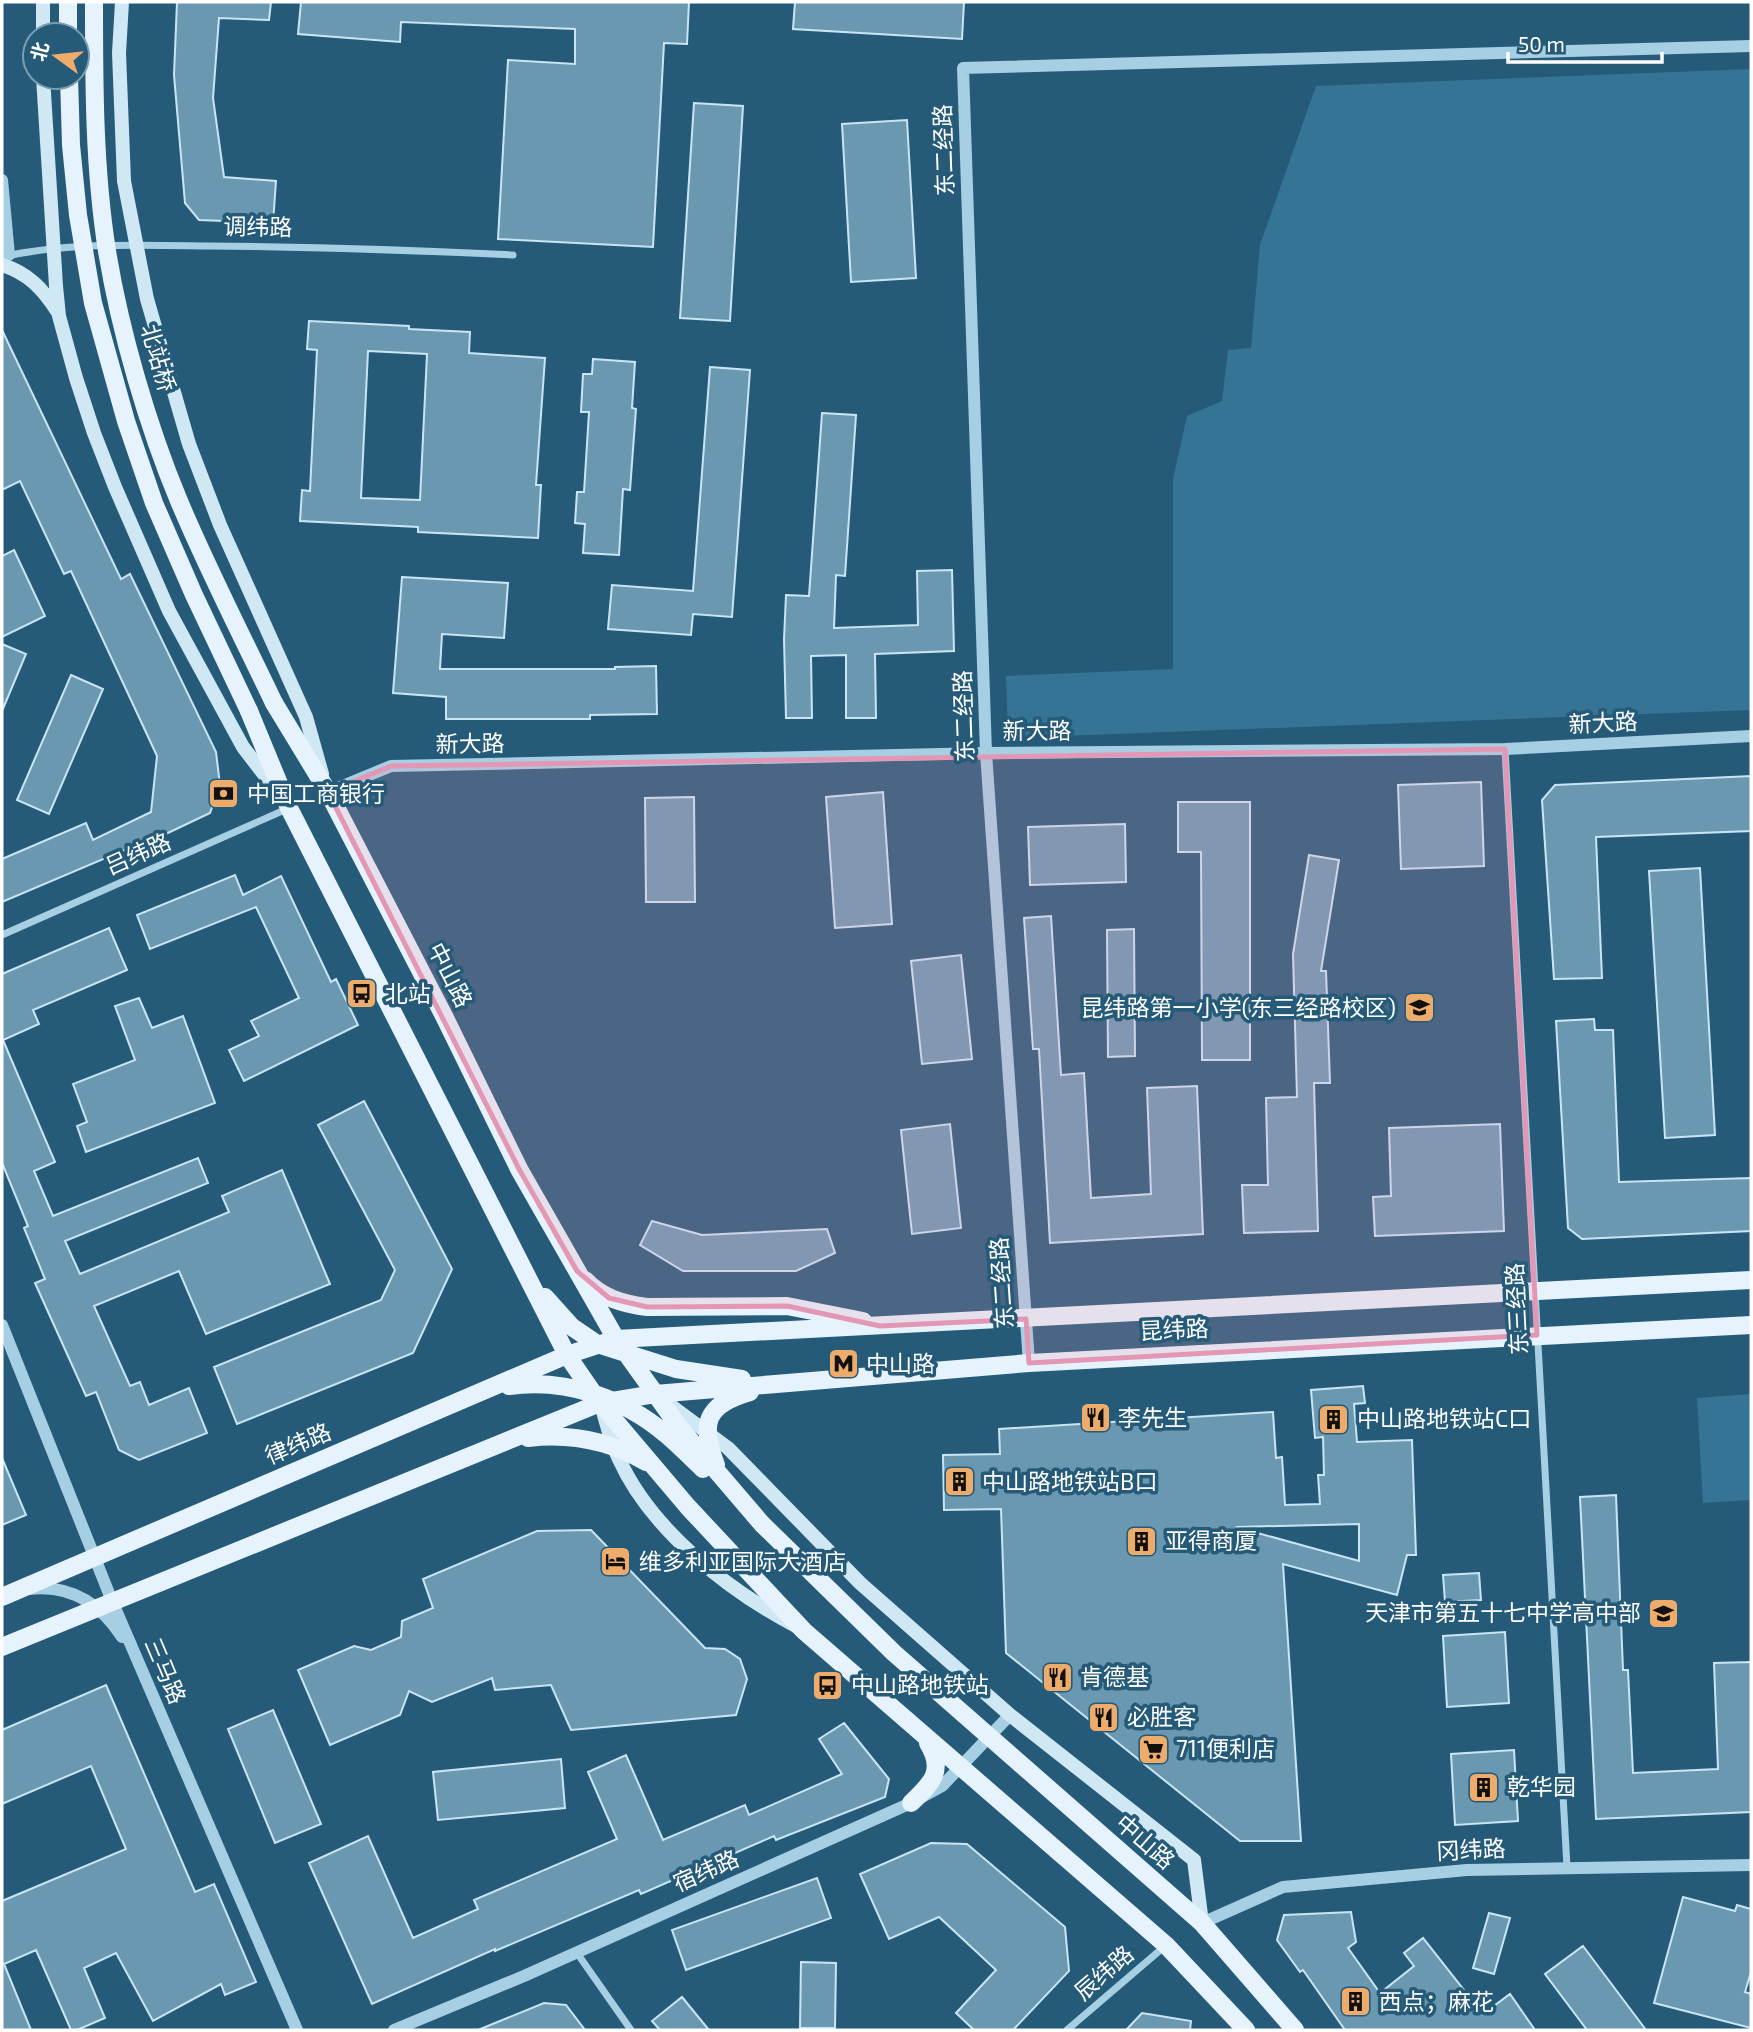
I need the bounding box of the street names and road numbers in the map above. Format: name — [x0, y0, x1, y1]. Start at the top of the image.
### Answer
street label: 东二经路 — [927, 104, 959, 196]
street label: 调纬路 — [223, 211, 293, 241]
street label: 北站桥 — [136, 321, 182, 395]
street label: 东二经路 — [947, 670, 979, 762]
street label: 新大路 — [1568, 706, 1638, 738]
street label: 新大路 — [1003, 716, 1072, 744]
street label: 新大路 — [435, 728, 505, 758]
street label: 吕纬路 — [100, 826, 175, 880]
street label: 中山路 — [423, 937, 479, 1012]
street label: 东二经路 — [984, 1236, 1018, 1330]
street label: 东三经路 — [1500, 1262, 1532, 1356]
street label: 昆纬路 — [1139, 1313, 1209, 1345]
street label: 律纬路 — [260, 1417, 335, 1469]
street label: 三马路 — [140, 1633, 192, 1708]
street label: 中山路 — [1110, 1808, 1181, 1874]
street label: 冈纬路 — [1436, 1833, 1506, 1865]
street label: 宿纬路 — [668, 1843, 743, 1897]
street label: 辰纬路 — [1068, 1939, 1139, 2005]

